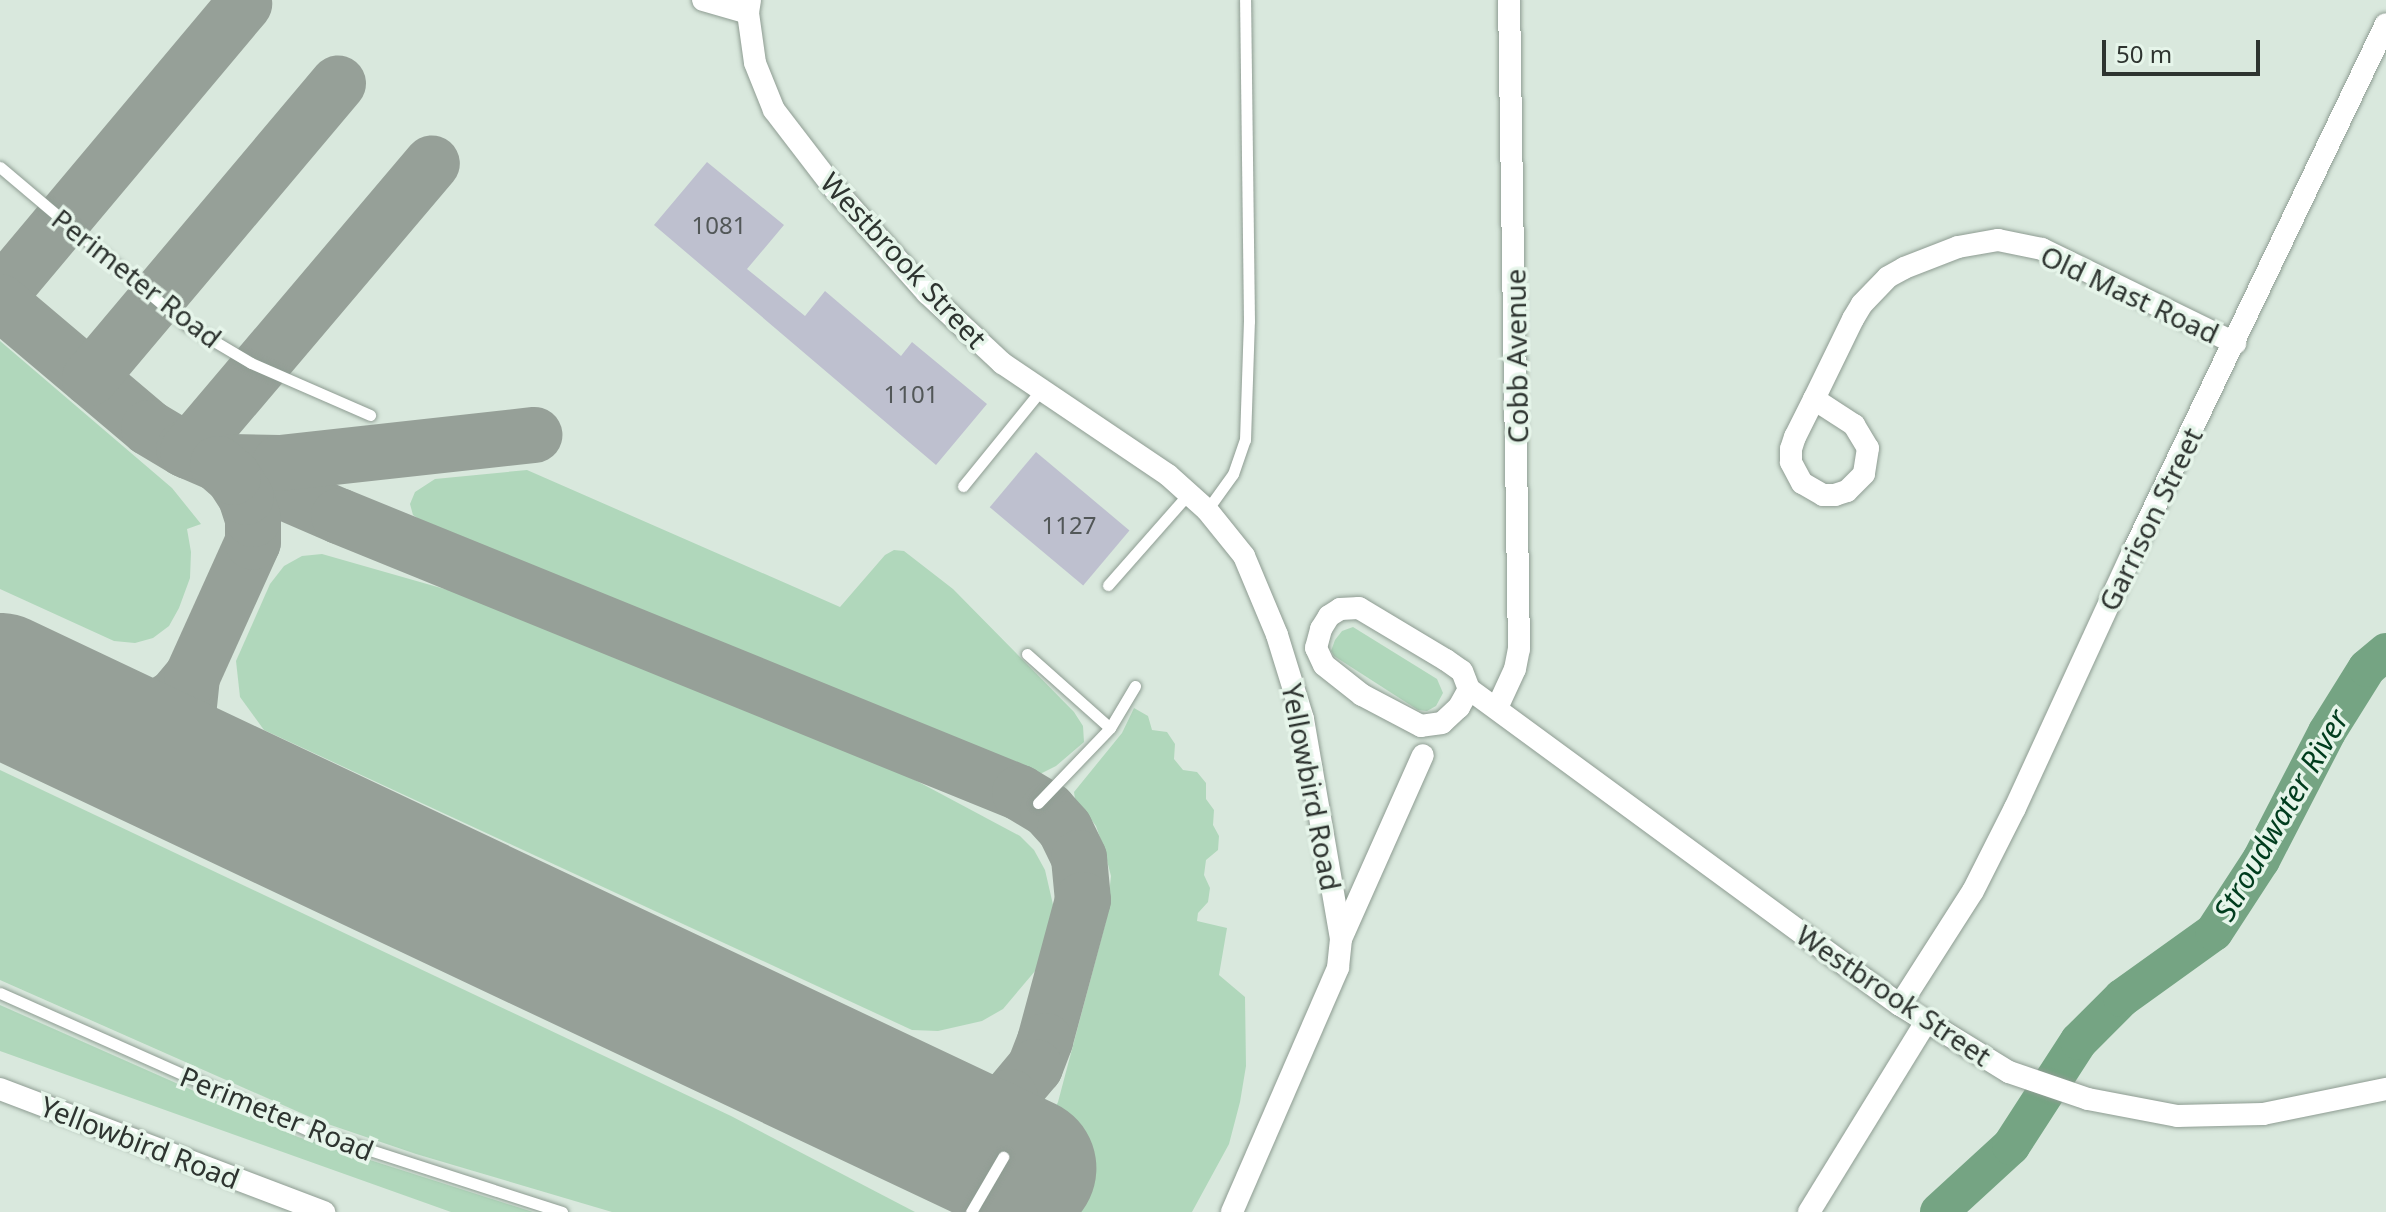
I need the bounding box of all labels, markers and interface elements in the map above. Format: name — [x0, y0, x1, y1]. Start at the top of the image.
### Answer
scale bar — [2106, 24, 2264, 74]
text: 50 m — [2116, 37, 2172, 70]
street label: Westbrook Street — [814, 165, 994, 355]
street label: Perimeter Road — [46, 201, 228, 355]
house number: 1081 — [692, 211, 746, 239]
street label: Old Mast Road — [2036, 238, 2224, 350]
street label: Cobb Avenue — [1498, 268, 1534, 444]
house number: 1101 — [884, 380, 938, 408]
street label: Garrison Street — [2091, 422, 2209, 616]
house number: 1127 — [1042, 511, 1096, 539]
street label: Yellowbird Road — [1275, 681, 1349, 893]
water label: Stroudwater River — [2206, 703, 2356, 927]
street label: Westbrook Street — [1790, 918, 1998, 1072]
street label: Perimeter Road — [175, 1059, 379, 1167]
street label: Yellowbird Road — [36, 1089, 244, 1195]

